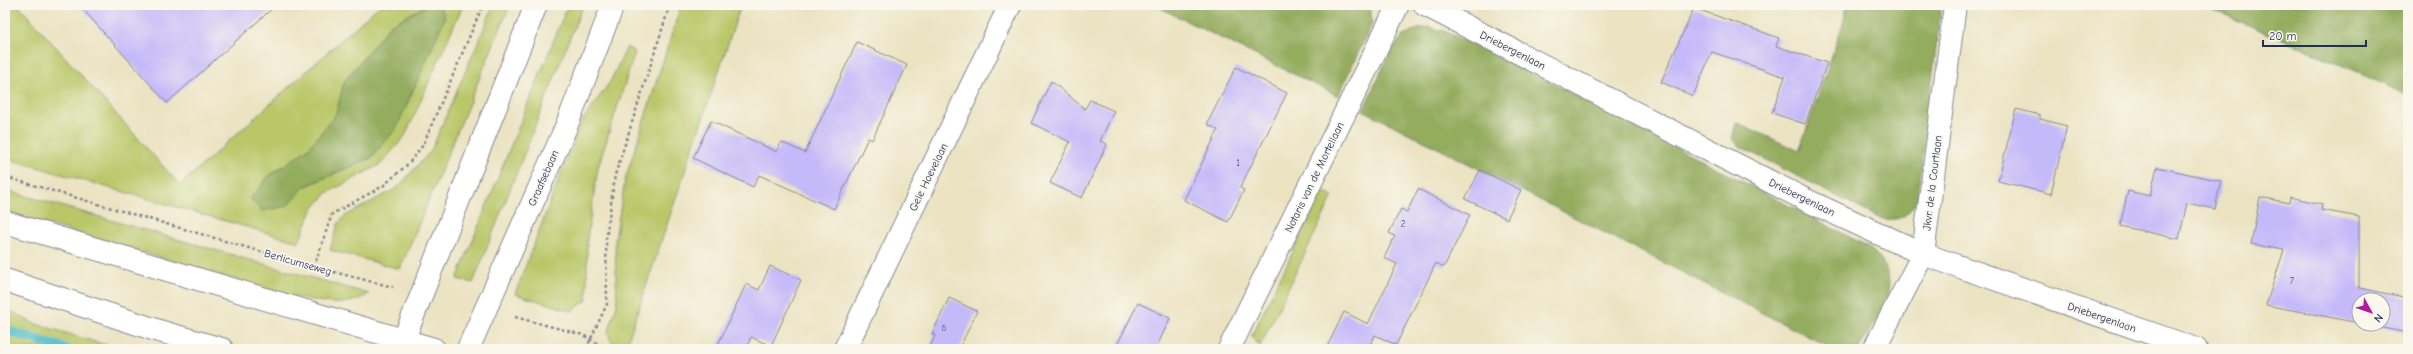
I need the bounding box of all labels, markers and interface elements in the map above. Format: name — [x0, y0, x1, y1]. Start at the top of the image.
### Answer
scale bar — [2263, 22, 2366, 48]
street label: Driebergenlaan — [1478, 28, 1548, 73]
text: 20 m — [2269, 29, 2297, 43]
street label: Notaris van de Mortellaan — [1282, 120, 1347, 235]
street label: Jkvr. de la Courtlaan — [1920, 135, 1945, 231]
street label: Gele Hoevelaan — [906, 141, 951, 213]
street label: Graafsebaan — [525, 148, 562, 208]
house number: 1 — [1236, 158, 1240, 168]
street label: Driebergenlaan — [1767, 176, 1837, 219]
house number: 2 — [1401, 219, 1406, 229]
street label: Berlicumseweg — [263, 247, 333, 278]
house number: 7 — [2290, 276, 2295, 286]
north arrow — [2351, 292, 2391, 332]
street label: Driebergenlaan — [2066, 300, 2138, 335]
text: N — [2371, 311, 2386, 325]
house number: 6 — [942, 323, 947, 333]

